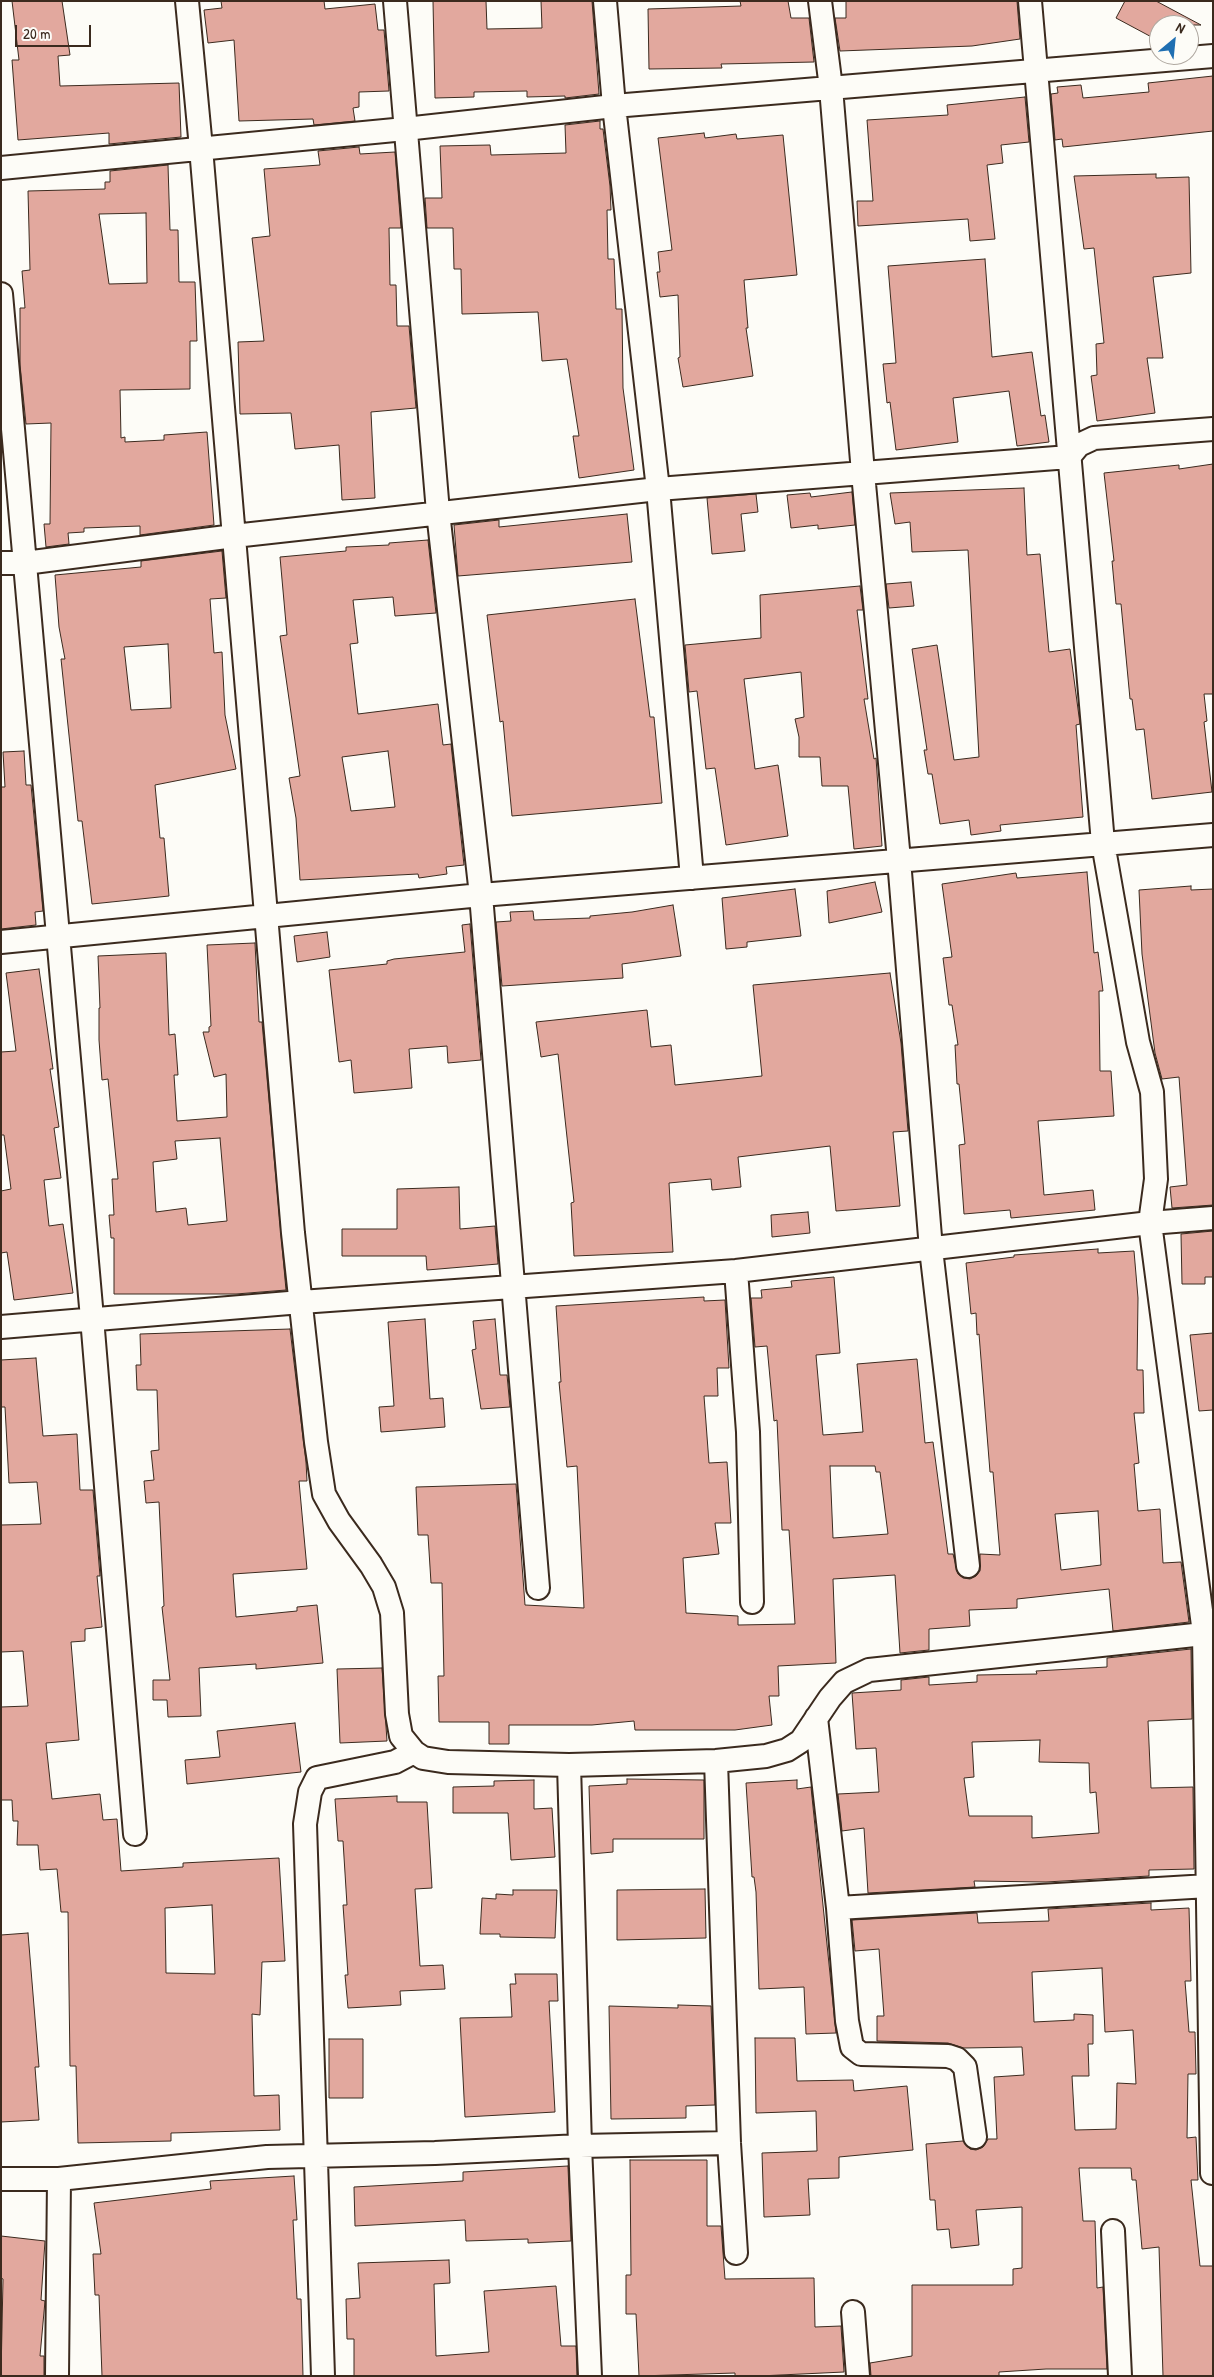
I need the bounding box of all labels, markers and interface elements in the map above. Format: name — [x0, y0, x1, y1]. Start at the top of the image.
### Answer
scale bar — [18, 15, 94, 47]
north arrow — [1149, 15, 1199, 65]
text: N — [1173, 17, 1189, 37]
text: 20 m — [23, 23, 50, 44]

